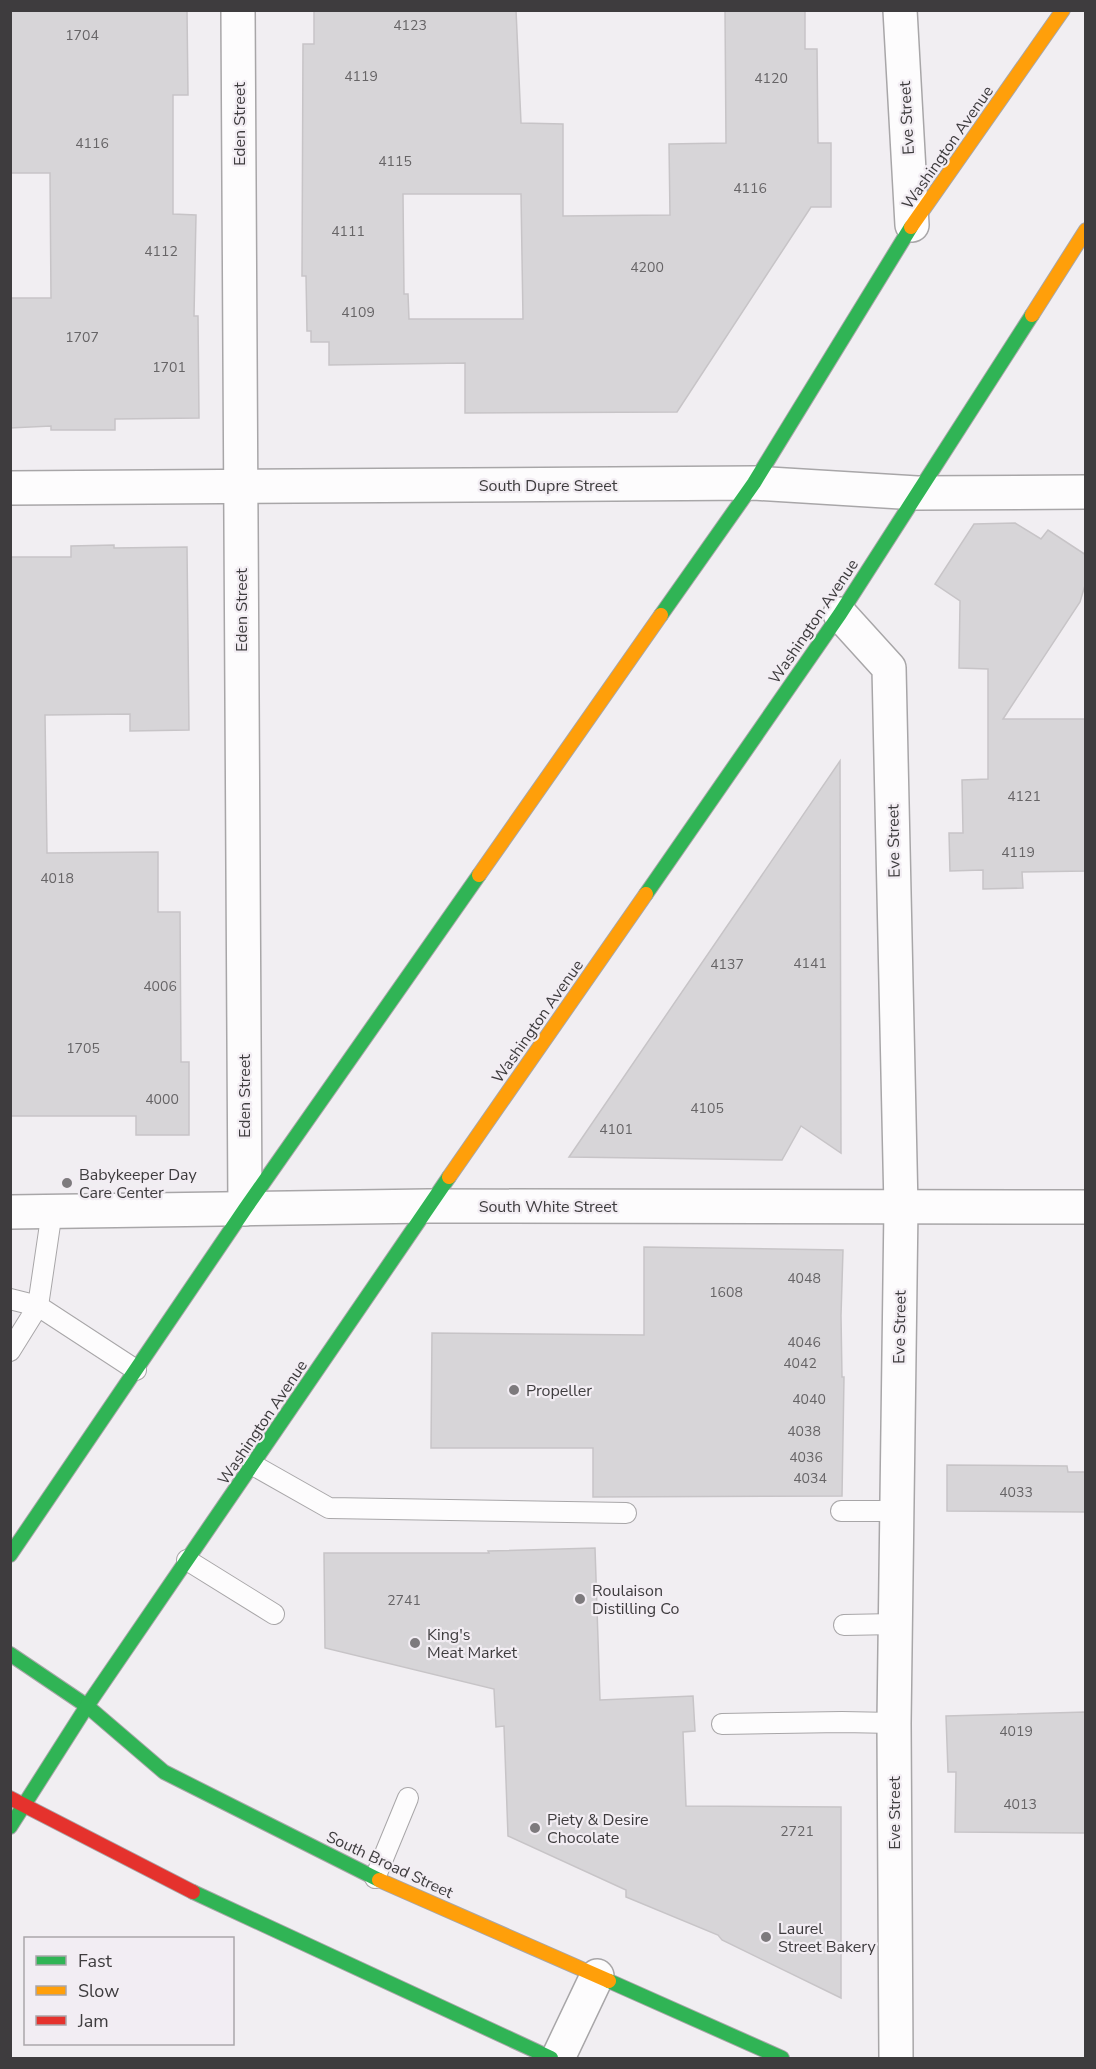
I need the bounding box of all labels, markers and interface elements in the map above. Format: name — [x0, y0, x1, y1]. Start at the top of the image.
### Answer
house number: 4123 — [393, 16, 427, 35]
house number: 1704 — [65, 26, 99, 45]
house number: 4119 — [344, 67, 378, 86]
house number: 4120 — [754, 69, 788, 88]
street label: Eve Street — [894, 80, 920, 155]
street label: Washington Avenue — [897, 81, 999, 214]
street label: Eden Street — [229, 82, 251, 166]
house number: 4116 — [75, 134, 109, 153]
house number: 4115 — [378, 152, 412, 171]
house number: 4116 — [733, 179, 767, 198]
house number: 4111 — [331, 222, 365, 241]
house number: 4112 — [144, 242, 178, 261]
house number: 4200 — [630, 258, 664, 277]
house number: 4109 — [341, 303, 375, 322]
house number: 1707 — [65, 328, 99, 347]
house number: 1701 — [152, 358, 186, 377]
street label: South Dupre Street — [479, 475, 618, 497]
street label: Washington Avenue — [764, 555, 864, 688]
street label: Eden Street — [231, 568, 253, 652]
house number: 4121 — [1007, 787, 1041, 806]
street label: Eve Street — [882, 804, 906, 878]
house number: 4119 — [1001, 843, 1035, 862]
house number: 4018 — [40, 869, 74, 888]
house number: 4141 — [793, 954, 827, 973]
street label: Washington Avenue — [487, 955, 589, 1088]
house number: 4137 — [710, 955, 744, 974]
house number: 4006 — [143, 977, 177, 996]
house number: 1705 — [66, 1039, 100, 1058]
street label: Eden Street — [234, 1054, 256, 1138]
house number: 4000 — [145, 1090, 179, 1109]
house number: 4105 — [690, 1099, 724, 1118]
house number: 4101 — [599, 1120, 633, 1139]
place label: Babykeeper Day Care Center — [79, 1164, 198, 1204]
marker: Babykeeper Day Care Center — [60, 1176, 74, 1190]
street label: South White Street — [479, 1196, 618, 1218]
house number: 4048 — [787, 1269, 821, 1288]
house number: 1608 — [709, 1283, 743, 1302]
street label: Eve Street — [888, 1290, 912, 1364]
house number: 4046 — [787, 1333, 821, 1352]
house number: 4042 — [783, 1354, 817, 1373]
street label: Washington Avenue — [213, 1356, 313, 1489]
place label: Propeller — [526, 1380, 592, 1402]
marker: Propeller — [507, 1383, 521, 1397]
house number: 4040 — [792, 1390, 826, 1409]
house number: 4038 — [787, 1422, 821, 1441]
house number: 4036 — [789, 1448, 823, 1467]
house number: 4034 — [793, 1469, 827, 1488]
house number: 4033 — [999, 1483, 1033, 1502]
place label: Roulaison Distilling Co — [592, 1580, 679, 1620]
house number: 2741 — [387, 1591, 421, 1610]
marker: Roulaison Distilling Co — [573, 1592, 587, 1606]
place label: King's Meat Market — [427, 1624, 518, 1664]
marker: King's Meat Market — [408, 1636, 422, 1650]
house number: 4019 — [999, 1722, 1033, 1741]
street label: Eve Street — [884, 1776, 906, 1850]
house number: 4013 — [1003, 1795, 1037, 1814]
place label: Piety & Desire Chocolate — [547, 1809, 649, 1849]
marker: Piety & Desire Chocolate — [528, 1821, 542, 1835]
house number: 2721 — [780, 1822, 814, 1841]
street label: South Broad Street — [323, 1826, 457, 1904]
place label: Laurel Street Bakery — [778, 1918, 877, 1958]
marker: Laurel Street Bakery — [759, 1930, 773, 1944]
legend — [24, 1937, 234, 2045]
text: Fast — [78, 1949, 113, 1973]
text: Slow — [78, 1979, 119, 2003]
text: Jam — [77, 2009, 109, 2033]

